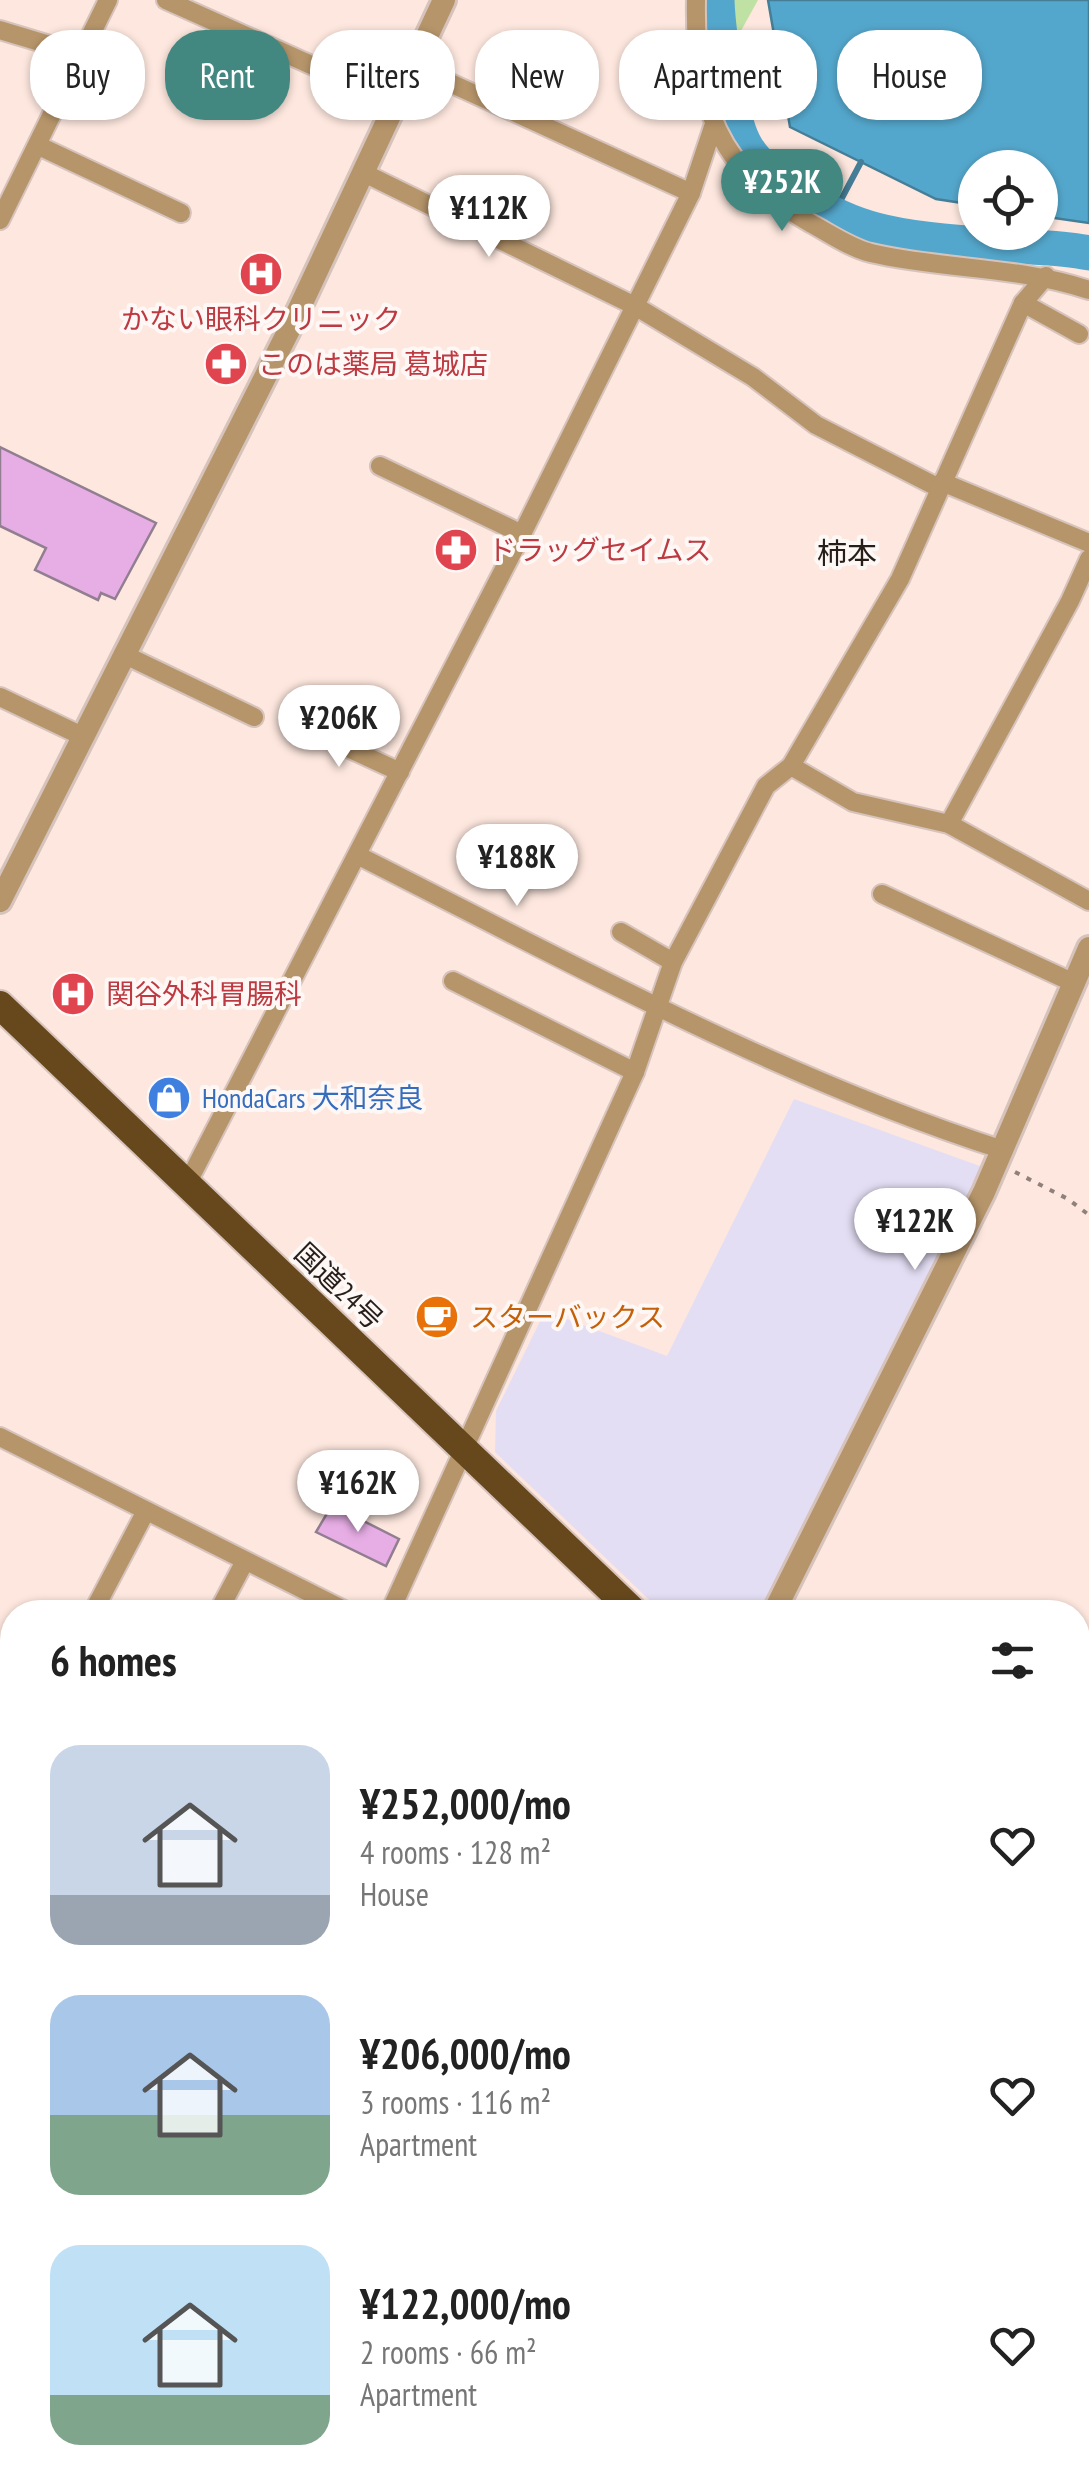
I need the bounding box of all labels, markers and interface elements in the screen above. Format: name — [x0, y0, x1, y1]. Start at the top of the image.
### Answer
chip: Buy — [30, 30, 145, 120]
chip: Rent — [165, 30, 290, 120]
chip: Filters — [310, 30, 455, 120]
chip: New — [475, 30, 599, 120]
chip: Apartment — [619, 30, 817, 120]
chip: House — [837, 30, 982, 120]
pin: ¥252K — [712, 149, 852, 234]
map controls — [958, 150, 1058, 250]
button: locate — [958, 150, 1058, 250]
text: ¥252K — [743, 160, 821, 202]
pin: ¥112K — [419, 175, 559, 260]
text: ¥112K — [450, 186, 528, 228]
hospital icon: かない眼科クリニック — [238, 251, 284, 297]
place label: かない眼科クリニック — [121, 300, 401, 337]
pharmacy icon: このは薬局 葛城店 — [203, 341, 249, 387]
place label: このは薬局 葛城店 — [258, 345, 488, 382]
pharmacy icon: ドラッグセイムス — [433, 527, 479, 573]
place label: ドラッグセイムス — [488, 531, 711, 568]
district label: 柿本 — [817, 533, 877, 572]
pin: ¥206K — [269, 685, 409, 770]
text: ¥206K — [300, 696, 378, 738]
pin: ¥188K — [447, 824, 587, 909]
text: ¥188K — [478, 835, 556, 877]
hospital icon: 関谷外科胃腸科 — [50, 971, 96, 1017]
place label: 関谷外科胃腸科 — [106, 975, 302, 1012]
shop icon: HondaCars 大和奈良 — [146, 1075, 192, 1121]
place label: HondaCars 大和奈良 — [202, 1079, 423, 1116]
pin: ¥122K — [845, 1188, 985, 1273]
text: ¥122K — [876, 1199, 954, 1241]
street label: 国道24号 — [287, 1234, 391, 1337]
cafe icon: スターバックス — [414, 1294, 460, 1340]
place label: スターバックス — [470, 1298, 665, 1335]
pin: ¥162K — [288, 1450, 428, 1535]
text: ¥162K — [319, 1461, 397, 1503]
text: 6 homes — [50, 1633, 177, 1688]
icon: filters — [985, 1633, 1040, 1688]
text: ¥252,000/mo — [360, 1776, 571, 1831]
icon: home — [130, 1785, 250, 1905]
icon: heart — [985, 1818, 1040, 1873]
text: 4 rooms · 128 m² — [360, 1831, 551, 1873]
text: House — [360, 1873, 429, 1915]
text: ¥206,000/mo — [360, 2026, 571, 2081]
icon: home — [130, 2035, 250, 2155]
icon: heart — [985, 2068, 1040, 2123]
text: 3 rooms · 116 m² — [360, 2081, 551, 2123]
text: Apartment — [360, 2123, 477, 2165]
text: ¥122,000/mo — [360, 2276, 571, 2331]
icon: home — [130, 2285, 250, 2405]
icon: heart — [985, 2318, 1040, 2373]
text: 2 rooms · 66 m² — [360, 2331, 537, 2373]
text: Apartment — [360, 2373, 477, 2415]

